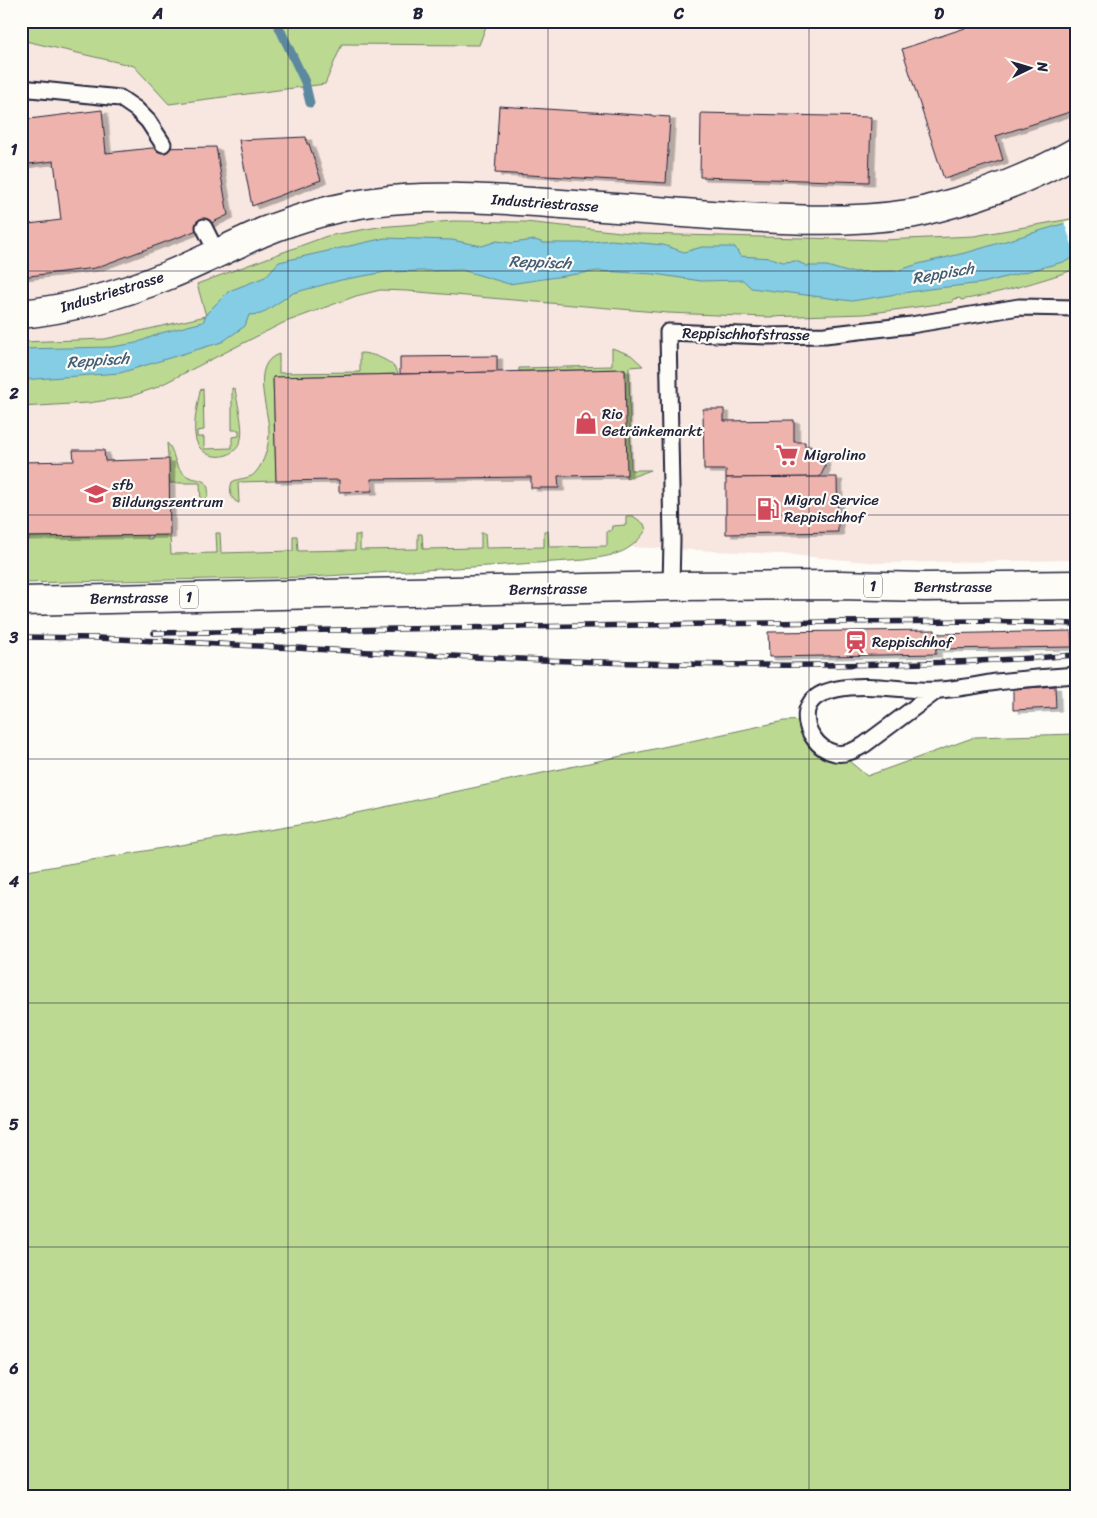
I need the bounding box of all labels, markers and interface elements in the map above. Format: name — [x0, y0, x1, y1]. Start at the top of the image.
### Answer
text: A — [152, 0, 163, 28]
text: B — [413, 0, 424, 28]
text: C — [673, 0, 685, 28]
text: D — [934, 0, 944, 28]
north arrow — [1004, 42, 1054, 92]
text: N — [1029, 60, 1055, 73]
text: 1 — [11, 135, 18, 164]
street label: Industriestrasse — [490, 186, 600, 220]
water label: Reppisch — [508, 246, 573, 278]
water label: Reppisch — [910, 253, 978, 293]
street label: Industriestrasse — [56, 264, 167, 320]
street label: Reppischhofstrasse — [682, 320, 810, 348]
water label: Reppisch — [66, 343, 132, 377]
text: 2 — [8, 379, 19, 408]
place label: Rio Getränkemarkt — [602, 401, 703, 444]
shop icon: Rio Getränkemarkt — [573, 410, 599, 436]
supermarket icon: Migrolino — [774, 442, 800, 468]
place label: Migrolino — [804, 442, 866, 468]
place label: sfb Bildungszentrum — [111, 472, 224, 515]
school or university icon: sfb Bildungszentrum — [83, 481, 109, 507]
place label: Migrol Service Reppischhof — [784, 487, 879, 530]
fuel station icon: Migrol Service Reppischhof — [755, 496, 781, 522]
road number: 1 — [864, 574, 882, 598]
street label: Bernstrasse — [914, 574, 992, 600]
street label: Bernstrasse — [509, 575, 587, 603]
street label: Bernstrasse — [90, 584, 168, 612]
road number: 1 — [180, 586, 198, 608]
text: 3 — [9, 623, 19, 652]
station icon: Reppischhof — [843, 629, 869, 655]
place label: Reppischhof — [872, 629, 955, 655]
text: 4 — [8, 867, 19, 896]
text: 5 — [9, 1110, 19, 1139]
text: 6 — [8, 1354, 19, 1383]

